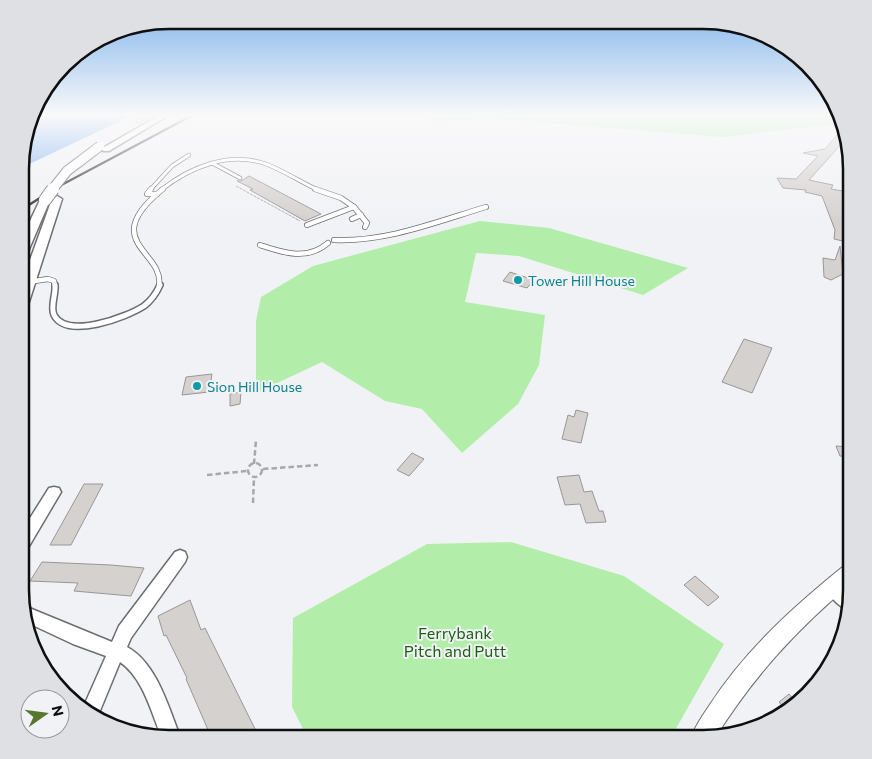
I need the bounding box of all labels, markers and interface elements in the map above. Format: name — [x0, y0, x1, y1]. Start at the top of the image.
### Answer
place label: Tower Hill House — [528, 272, 635, 289]
marker: Tower Hill House — [512, 274, 524, 286]
place label: Sion Hill House — [207, 378, 302, 395]
marker: Sion Hill House — [191, 380, 203, 392]
park label: Ferrybank Pitch and Putt — [404, 623, 507, 660]
north arrow — [20, 689, 70, 739]
text: N — [49, 704, 68, 718]

